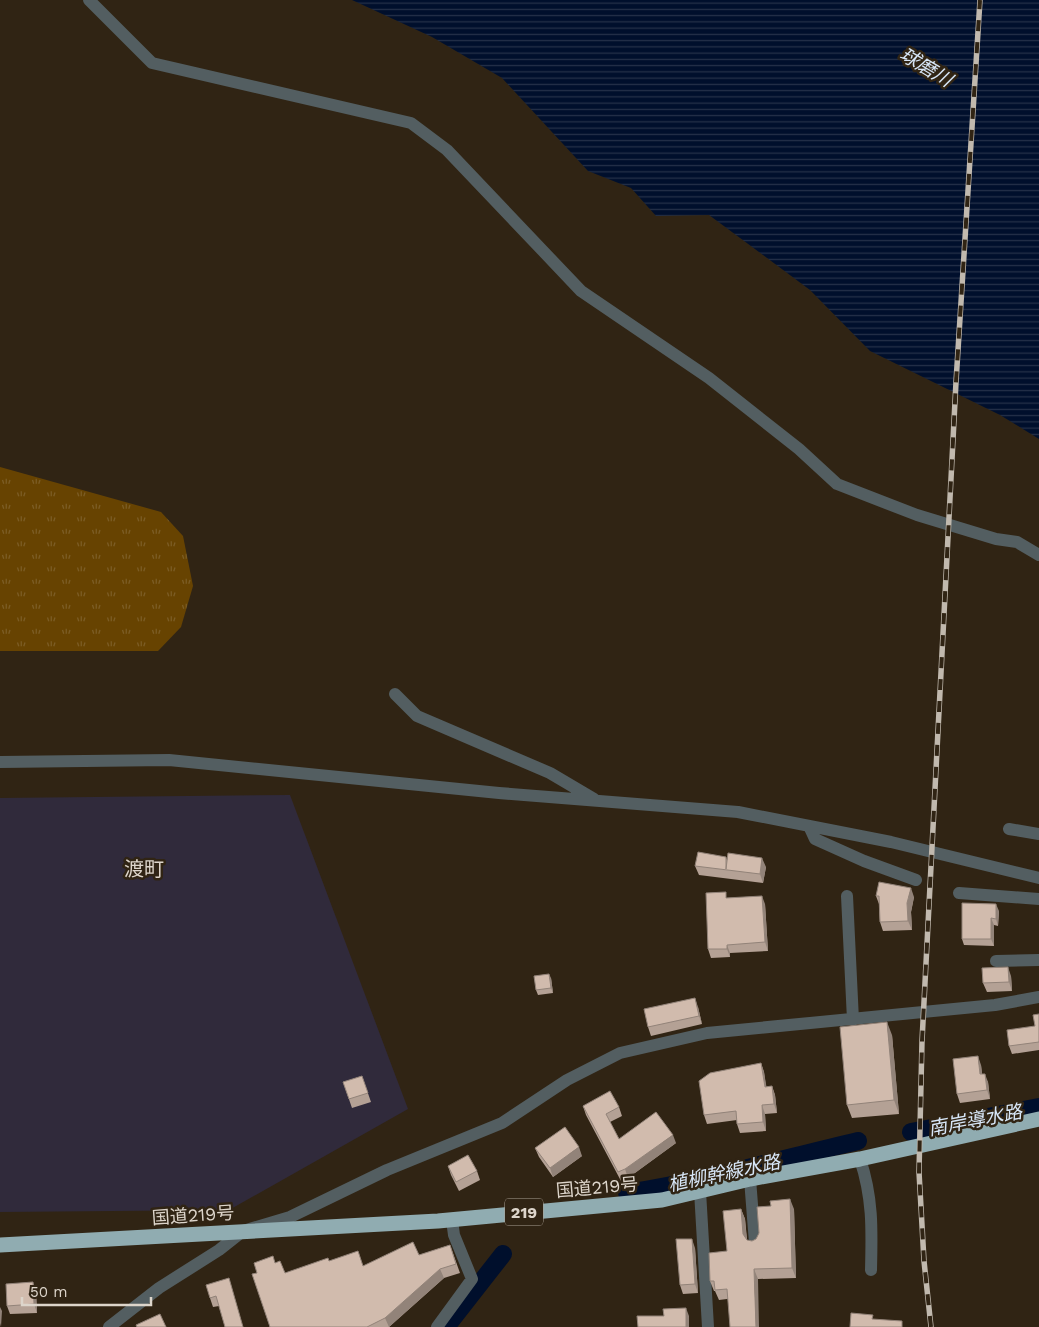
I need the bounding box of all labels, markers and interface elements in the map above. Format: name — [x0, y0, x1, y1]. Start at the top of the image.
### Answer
water label: 球磨川 — [896, 42, 958, 93]
district label: 渡町 — [124, 857, 164, 881]
water label: 南岸導水路 — [926, 1099, 1026, 1140]
water label: 植柳幹線水路 — [666, 1149, 784, 1196]
street label: 国道219号 — [555, 1173, 639, 1201]
road number: 219 — [505, 1198, 543, 1226]
street label: 国道219号 — [151, 1202, 235, 1228]
scale bar — [22, 1274, 151, 1306]
text: 50 m — [30, 1283, 67, 1301]

